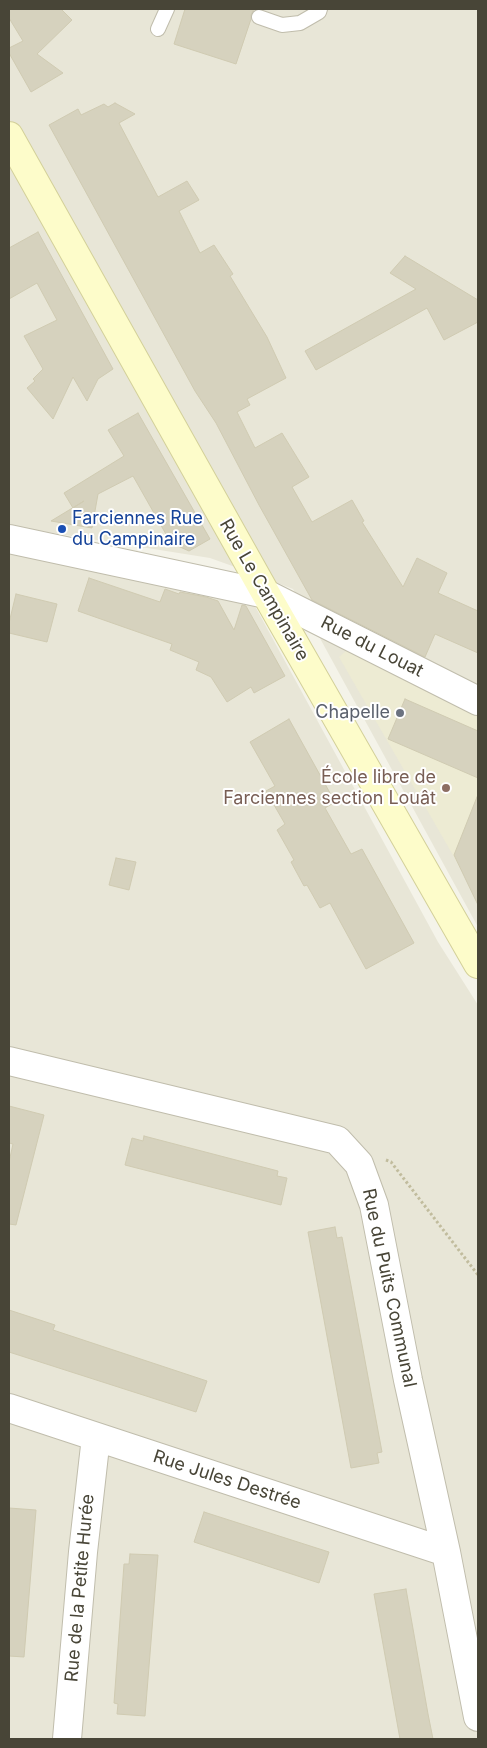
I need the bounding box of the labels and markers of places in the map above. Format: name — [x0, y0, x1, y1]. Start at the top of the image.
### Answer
place label: Farciennes Rue du Campinaire — [72, 508, 203, 550]
marker: Farciennes Rue du Campinaire — [56, 523, 68, 535]
place label: Chapelle — [315, 702, 390, 724]
marker: Chapelle — [394, 707, 406, 719]
place label: École libre de Farciennes section Louât — [223, 767, 436, 810]
marker: École libre de Farciennes section Louât — [440, 782, 452, 794]

